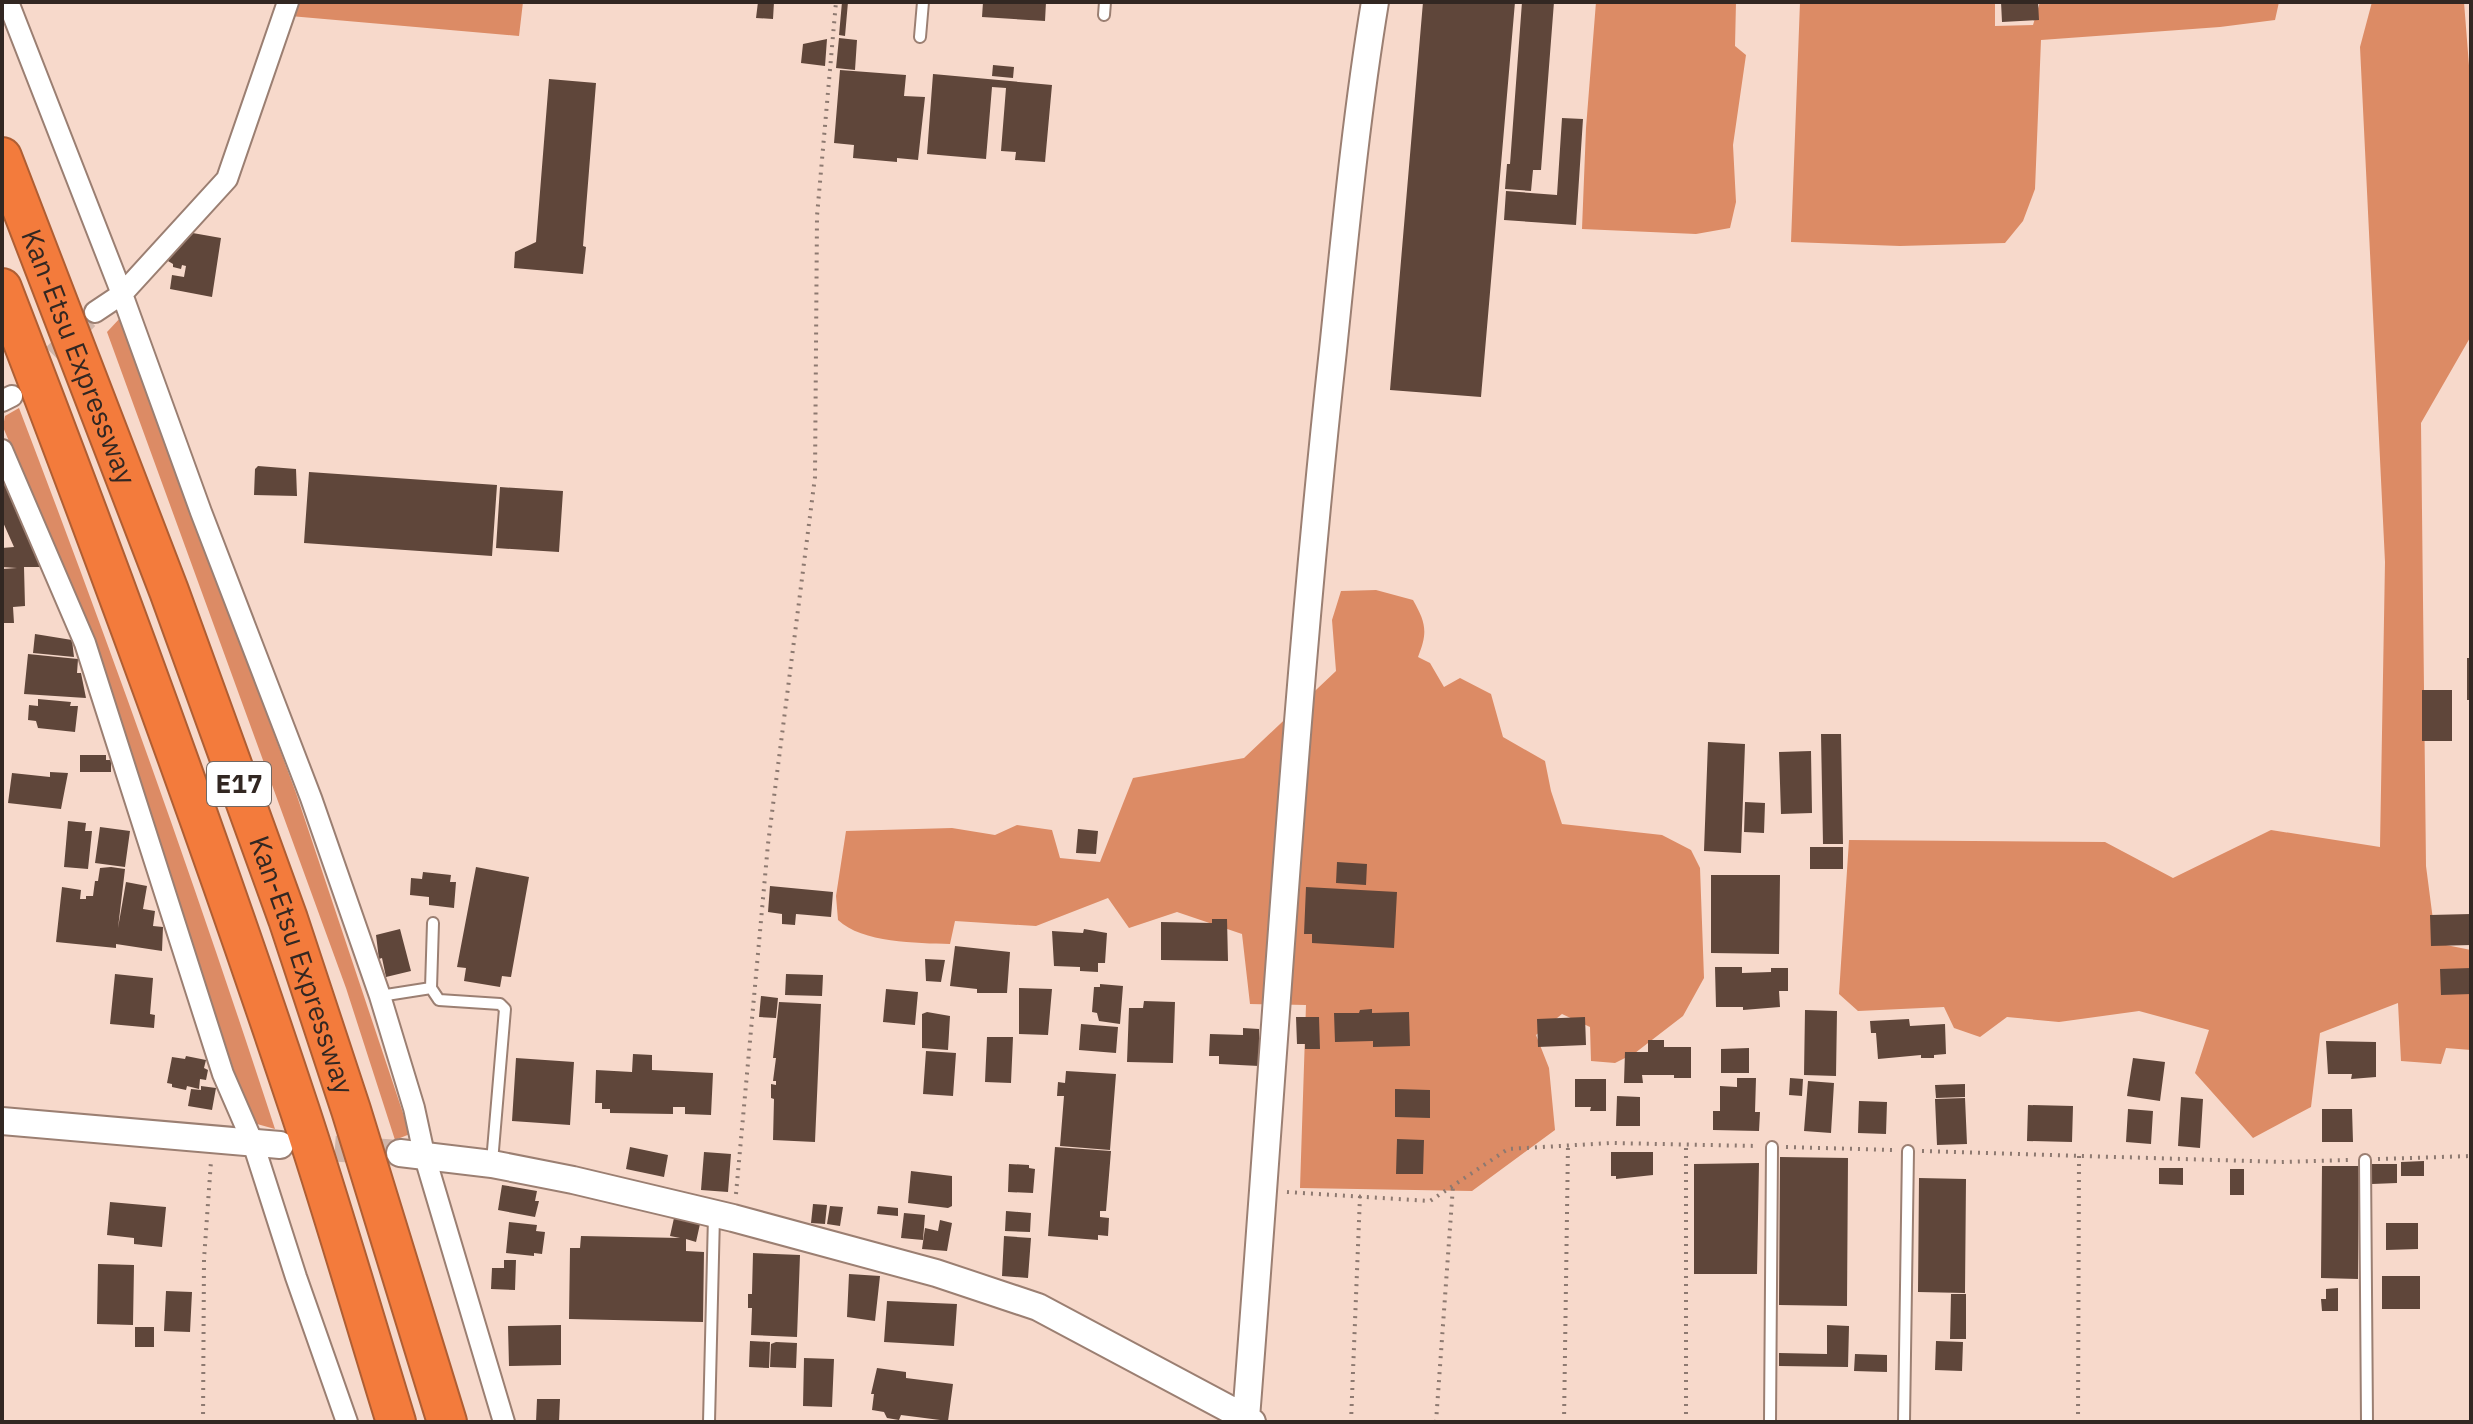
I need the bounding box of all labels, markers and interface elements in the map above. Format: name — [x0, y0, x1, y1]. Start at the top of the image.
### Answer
street label: Kan-Etsu Expressway — [13, 223, 145, 490]
road number: E17 — [207, 762, 271, 806]
street label: Kan-Etsu Expressway — [241, 830, 364, 1099]

